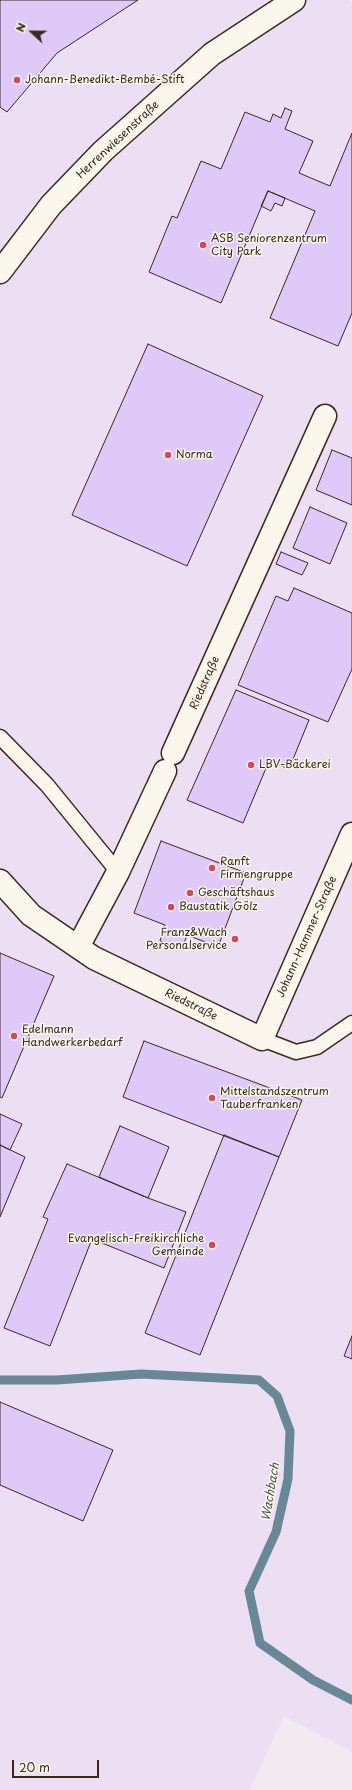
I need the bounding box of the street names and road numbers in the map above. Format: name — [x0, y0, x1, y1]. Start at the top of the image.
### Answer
street label: Herrenwiesenstraße — [74, 98, 162, 182]
street label: Riedstraße — [187, 654, 223, 712]
street label: Johann-Hammer-Straße — [274, 874, 340, 1000]
street label: Riedstraße — [162, 987, 220, 1023]

